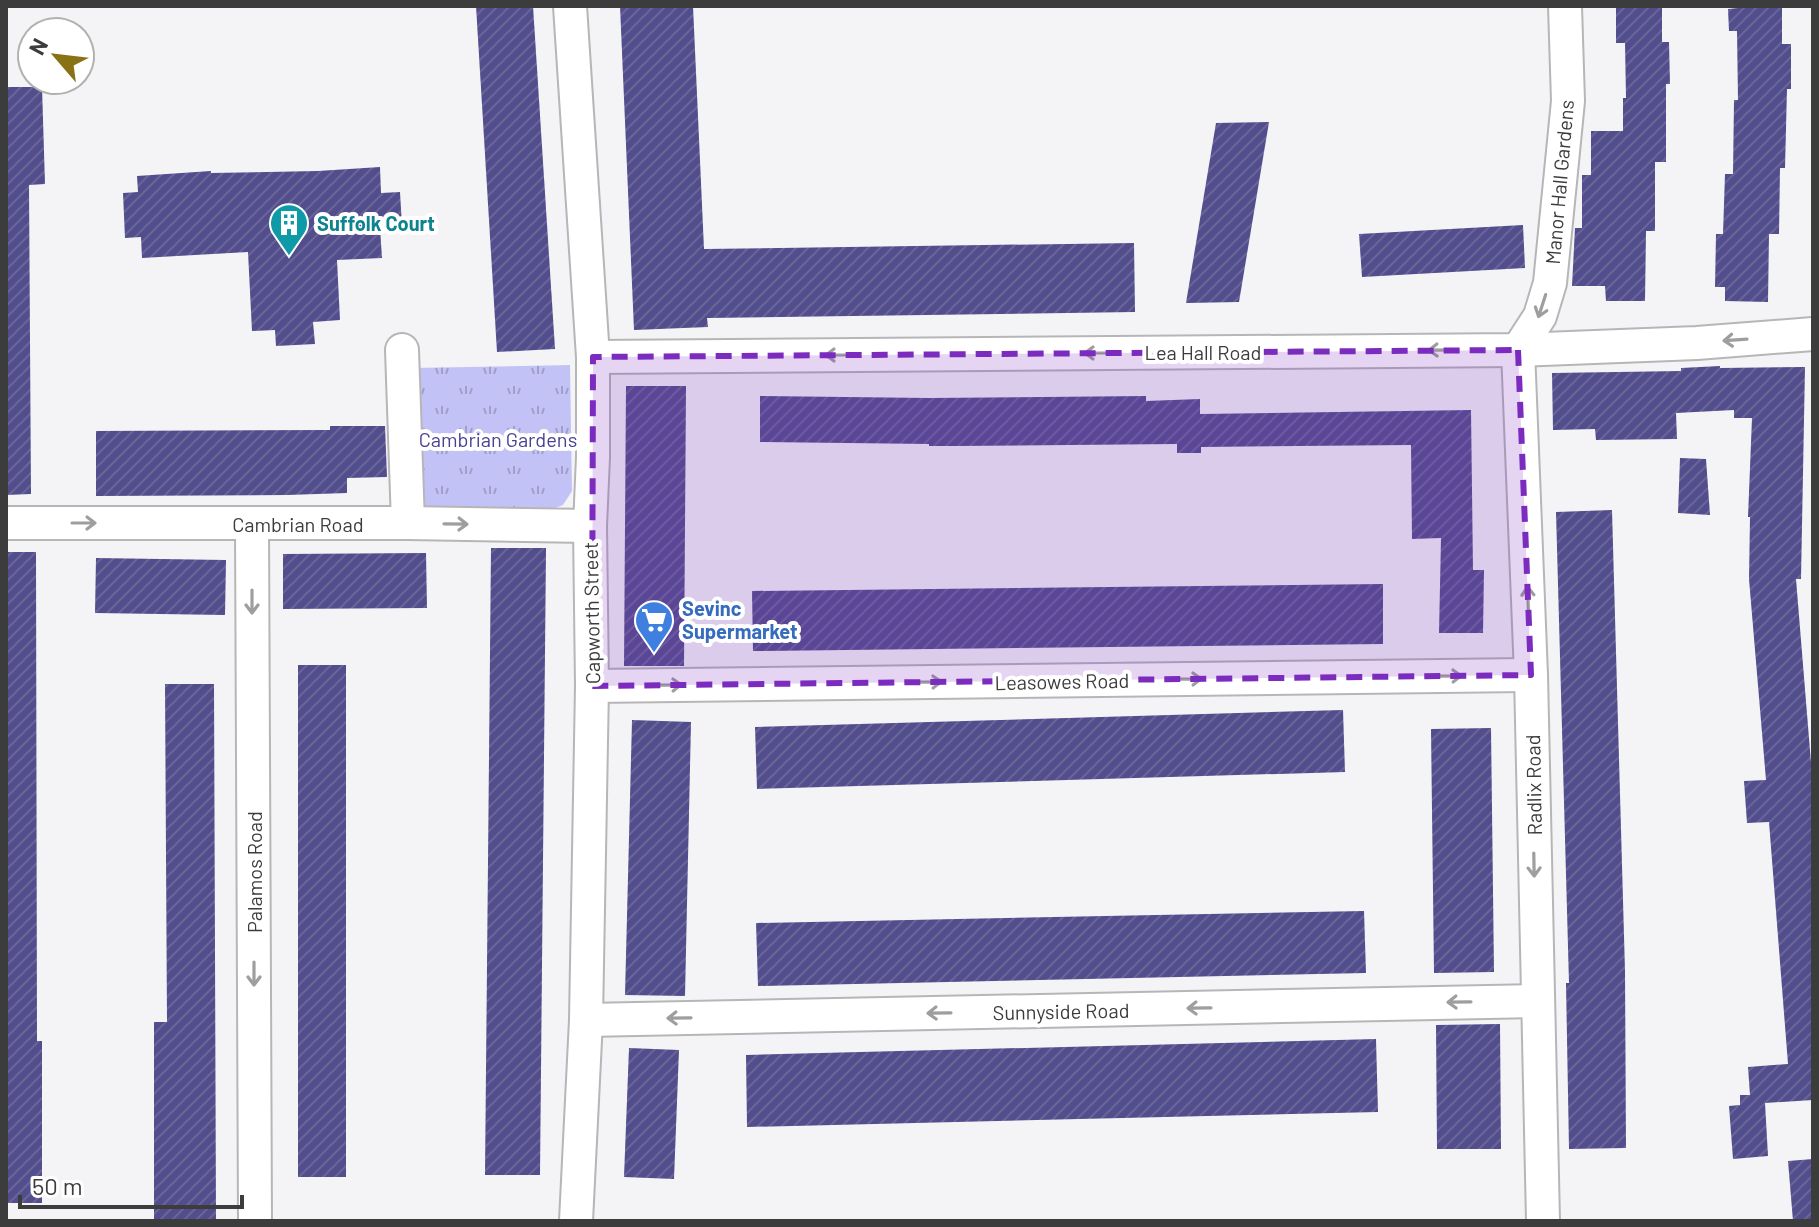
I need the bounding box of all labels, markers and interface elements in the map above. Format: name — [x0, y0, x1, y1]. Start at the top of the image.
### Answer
north arrow — [16, 16, 96, 96]
text: N — [23, 34, 52, 59]
street label: Manor Hall Gardens — [1540, 99, 1578, 265]
building icon: Suffolk Court — [268, 202, 310, 257]
place label: Suffolk Court — [317, 211, 435, 235]
one-way arrow — [1534, 293, 1549, 318]
one-way arrow — [1722, 333, 1749, 348]
street label: Lea Hall Road — [1145, 340, 1261, 364]
one-way arrow — [1427, 342, 1454, 358]
one-way arrow — [1084, 345, 1110, 361]
one-way arrow — [824, 347, 851, 363]
park label: Cambrian Gardens — [419, 427, 577, 451]
street label: Cambrian Road — [232, 512, 364, 536]
one-way arrow — [70, 515, 97, 531]
one-way arrow — [442, 516, 469, 532]
street label: Capworth Street — [578, 542, 604, 684]
one-way arrow — [1520, 585, 1535, 612]
one-way arrow — [244, 588, 260, 615]
place label: Sevinc Supermarket — [682, 596, 798, 643]
supermarket icon: Sevinc Supermarket — [633, 599, 675, 654]
street label: Leasowes Road — [994, 668, 1130, 694]
one-way arrow — [1436, 669, 1463, 684]
one-way arrow — [1176, 672, 1203, 687]
one-way arrow — [916, 674, 943, 690]
one-way arrow — [656, 677, 683, 693]
street label: Radlix Road — [1520, 734, 1546, 836]
street label: Palamos Road — [242, 811, 266, 933]
one-way arrow — [1526, 851, 1542, 878]
one-way arrow — [246, 960, 262, 987]
one-way arrow — [1446, 995, 1473, 1010]
street label: Sunnyside Road — [992, 998, 1130, 1024]
one-way arrow — [1186, 1000, 1213, 1015]
one-way arrow — [926, 1005, 953, 1021]
one-way arrow — [666, 1011, 693, 1026]
scale bar — [20, 1159, 242, 1209]
text: 50 m — [32, 1171, 83, 1200]

